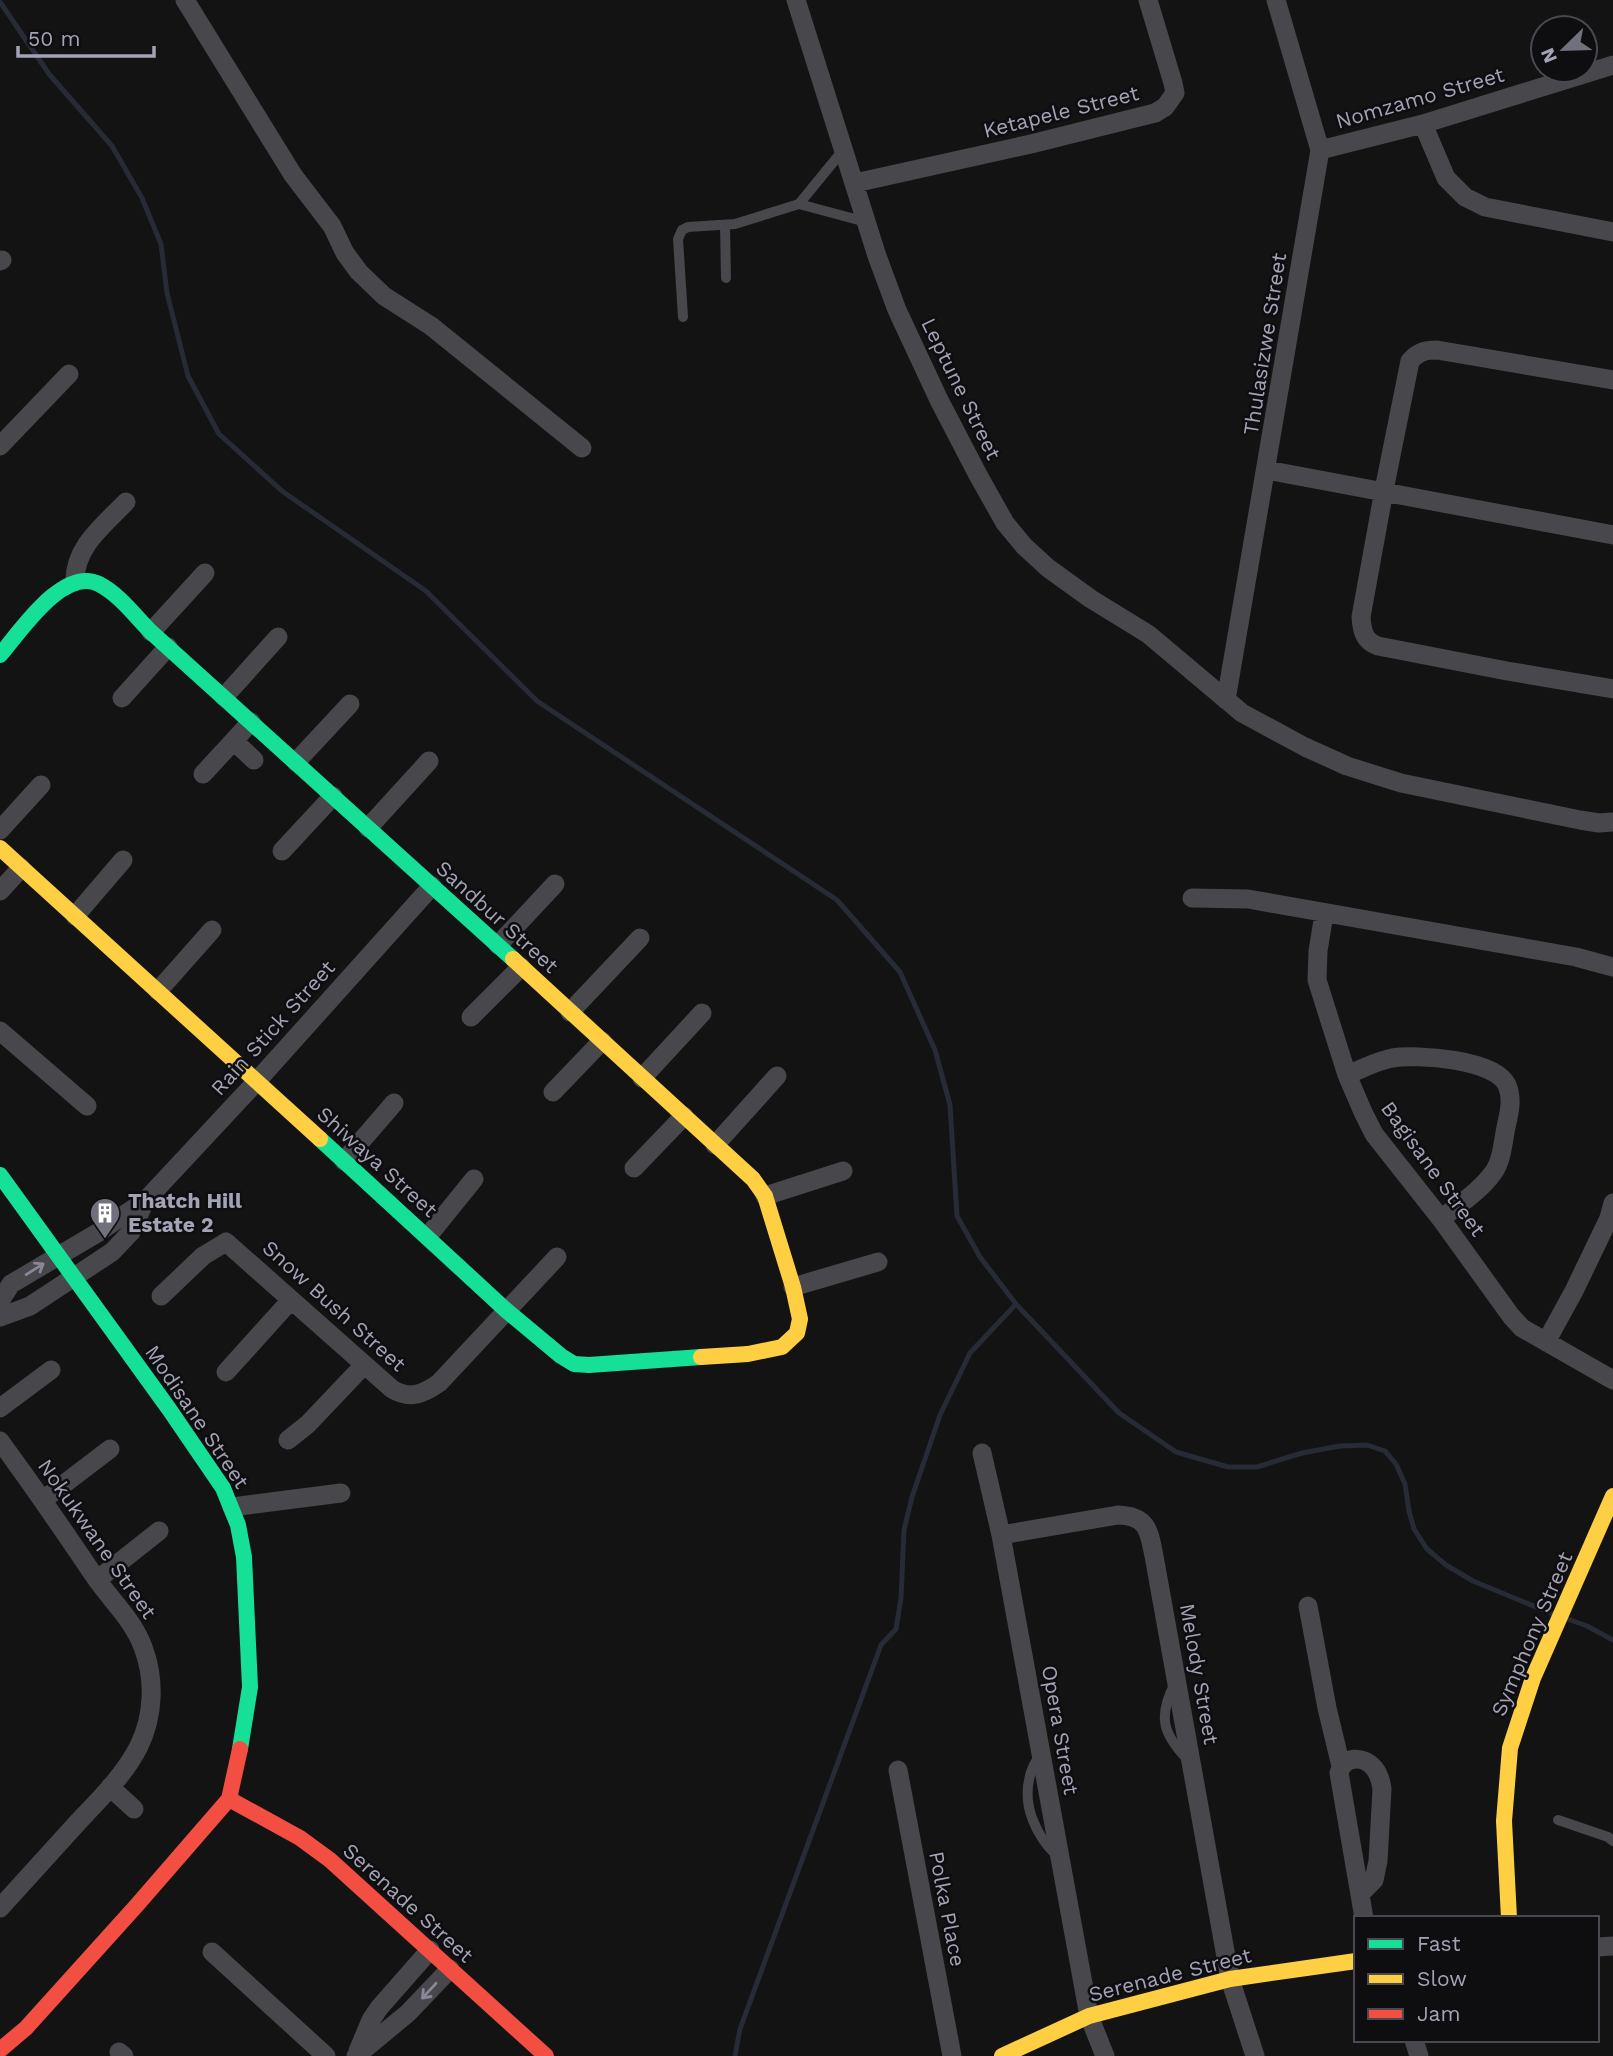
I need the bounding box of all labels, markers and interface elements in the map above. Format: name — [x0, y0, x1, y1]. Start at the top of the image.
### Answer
scale bar — [18, 14, 154, 58]
north arrow — [1529, 14, 1599, 84]
text: 50 m — [28, 26, 80, 51]
text: N — [1535, 44, 1562, 66]
street label: Nomzamo Street — [1333, 61, 1507, 134]
street label: Ketapele Street — [980, 80, 1142, 143]
street label: Thulasizwe Street — [1238, 251, 1291, 437]
street label: Leptune Street — [916, 314, 1007, 464]
street label: Sandbur Street — [431, 855, 564, 978]
street label: Rain Stick Street — [205, 955, 340, 1100]
street label: Bagisane Street — [1376, 1096, 1491, 1241]
street label: Shiwaya Street — [312, 1101, 443, 1222]
place label: Thatch Hill Estate 2 — [128, 1188, 242, 1237]
building icon: Thatch Hill Estate 2 — [88, 1196, 122, 1240]
street label: Snow Bush Street — [258, 1235, 411, 1377]
one-way arrow — [24, 1262, 44, 1276]
street label: Modisane Street — [140, 1340, 255, 1493]
street label: Nokukwane Street — [33, 1454, 162, 1624]
street label: Symphony Street — [1486, 1548, 1577, 1720]
street label: Melody Street — [1175, 1601, 1224, 1747]
street label: Opera Street — [1037, 1663, 1084, 1797]
street label: Serenade Street — [338, 1838, 479, 1968]
street label: Polka Place — [924, 1849, 971, 1969]
legend — [1354, 1916, 1599, 2042]
text: Fast — [1417, 1931, 1461, 1956]
street label: Serenade Street — [1086, 1942, 1254, 2007]
text: Slow — [1417, 1966, 1467, 1991]
one-way arrow — [421, 1981, 438, 1999]
text: Jam — [1417, 2001, 1460, 2026]

